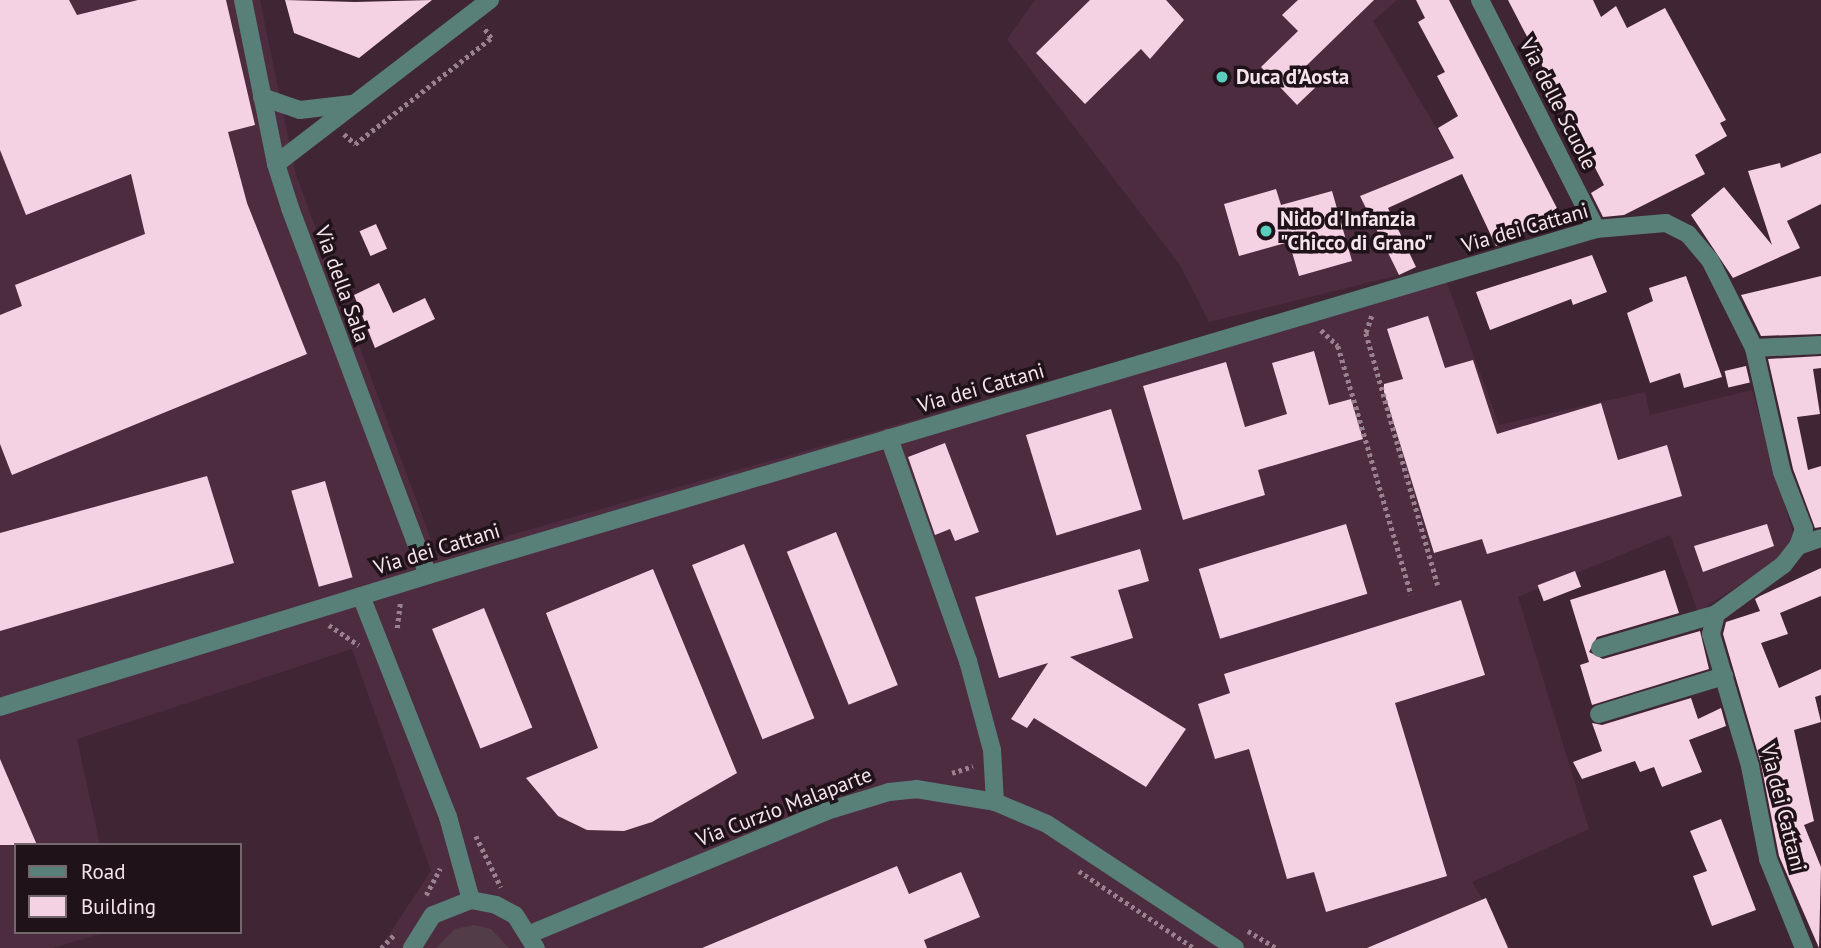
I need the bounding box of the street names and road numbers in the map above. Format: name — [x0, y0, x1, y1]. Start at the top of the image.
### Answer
street label: Via delle Scuole — [1514, 34, 1602, 174]
street label: Via dei Cattani — [1459, 198, 1591, 258]
street label: Via della Sala — [309, 222, 375, 346]
street label: Via dei Cattani — [915, 358, 1047, 418]
street label: Via dei Cattani — [371, 518, 503, 580]
street label: Via dei Cattani — [1755, 742, 1811, 874]
street label: Via Curzio Malaparte — [693, 762, 875, 852]

